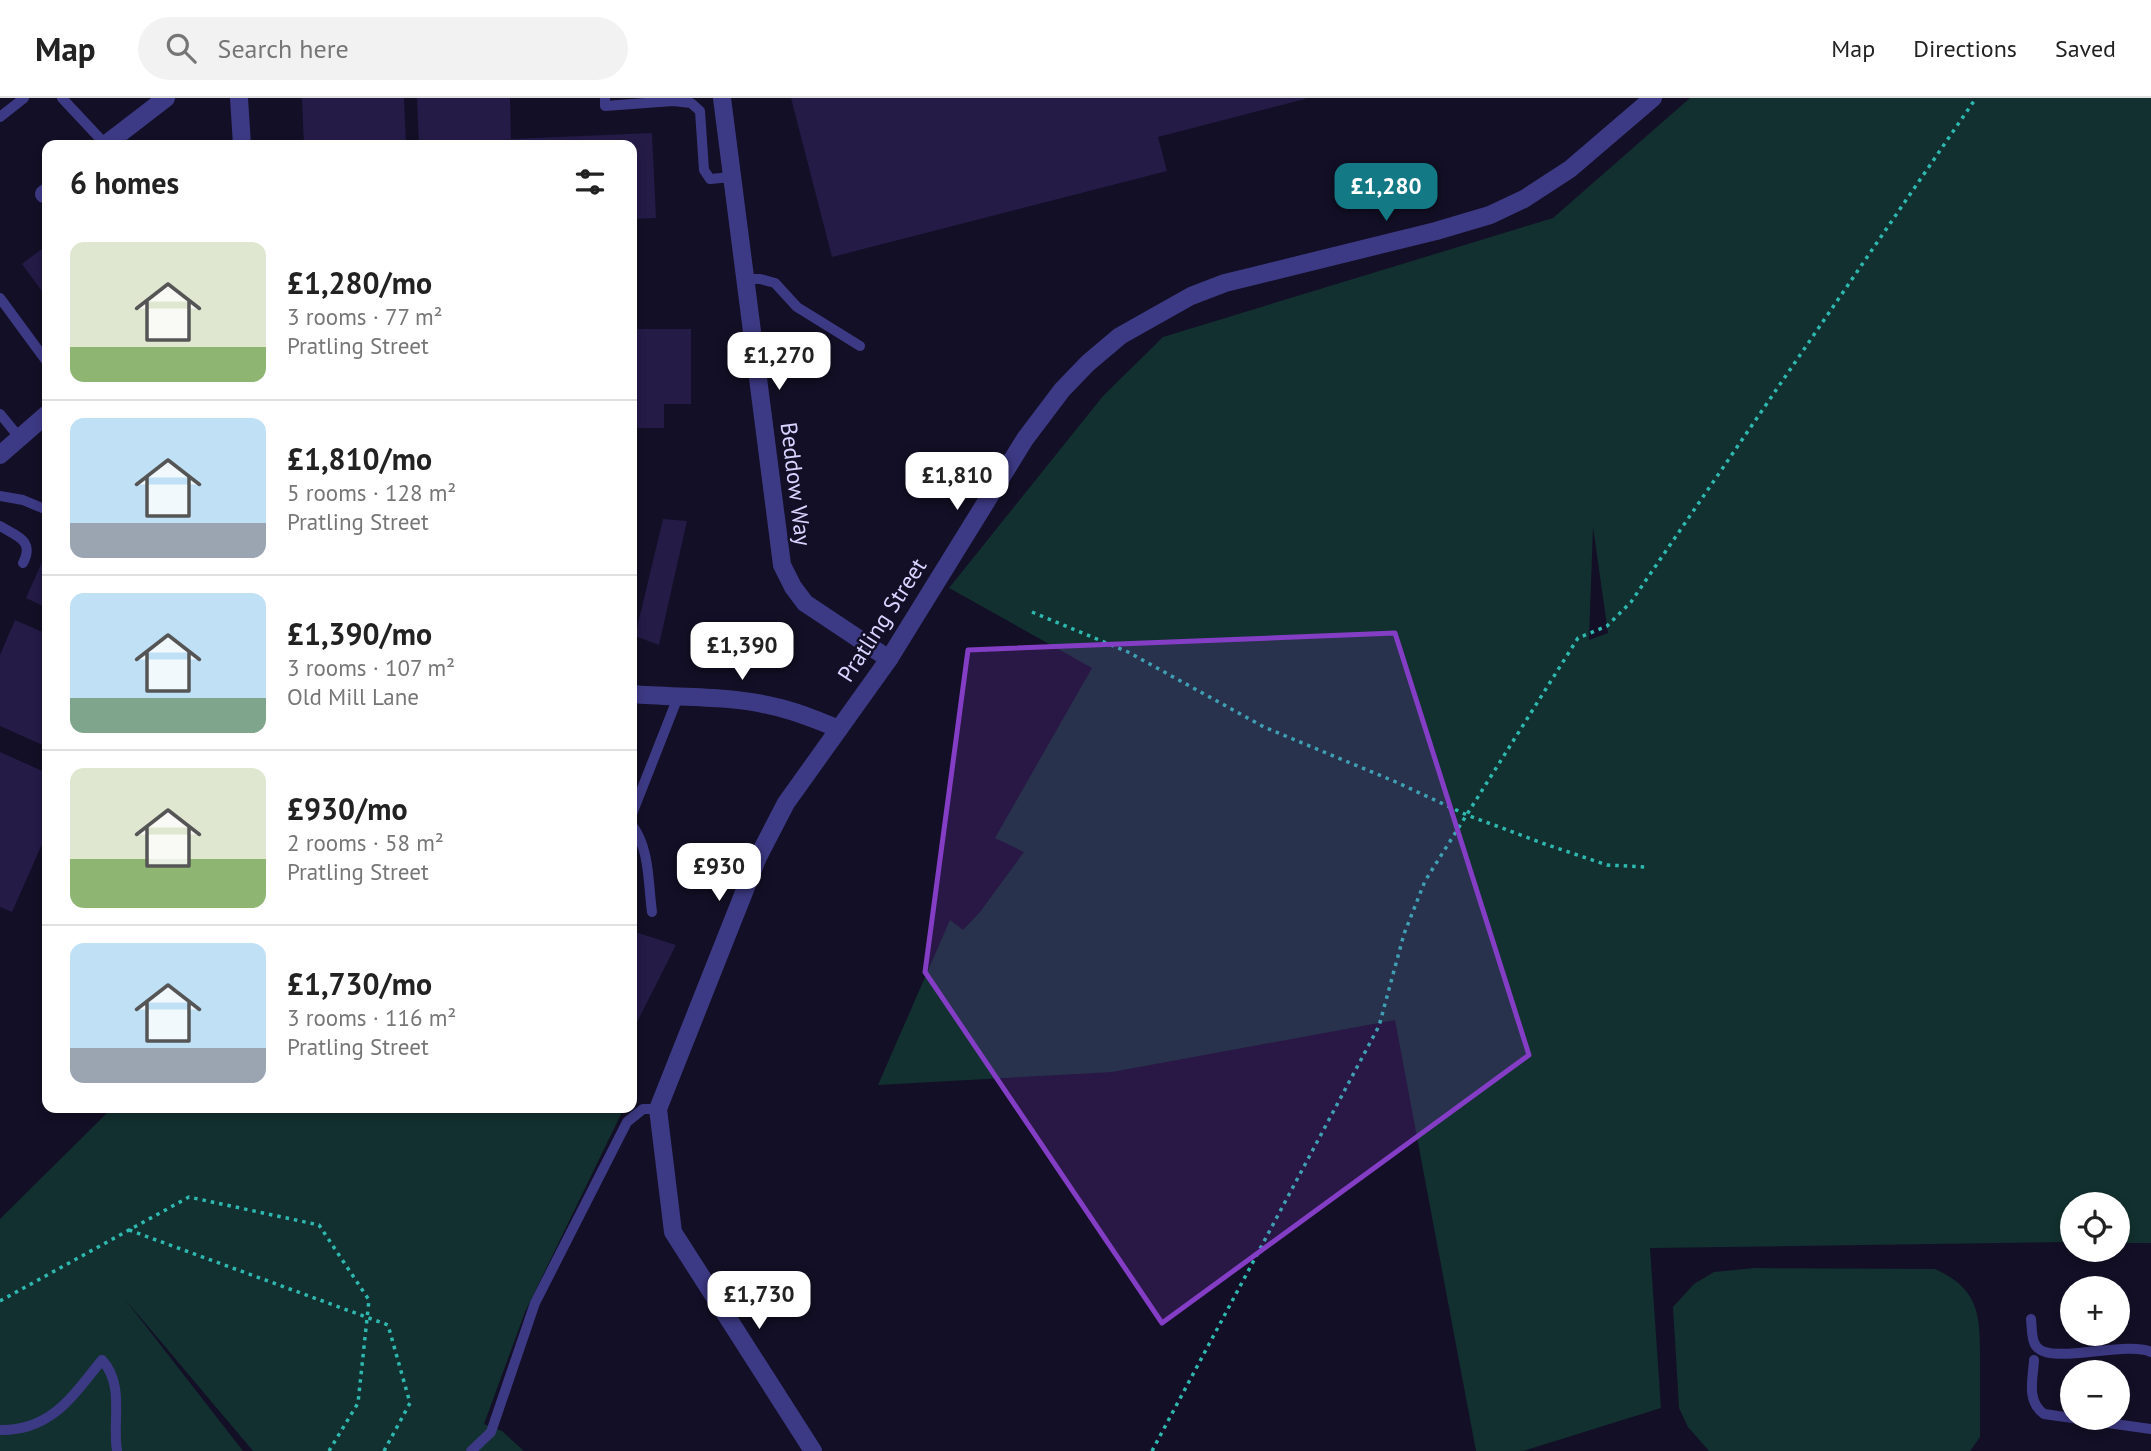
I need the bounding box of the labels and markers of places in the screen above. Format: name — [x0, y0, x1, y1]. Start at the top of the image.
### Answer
pin: £1,280 — [1329, 164, 1443, 223]
pin: £1,270 — [722, 332, 836, 392]
pin: £1,810 — [900, 452, 1014, 512]
pin: £1,390 — [685, 622, 799, 682]
pin: £930 — [678, 844, 760, 903]
pin: £1,730 — [702, 1272, 816, 1331]

